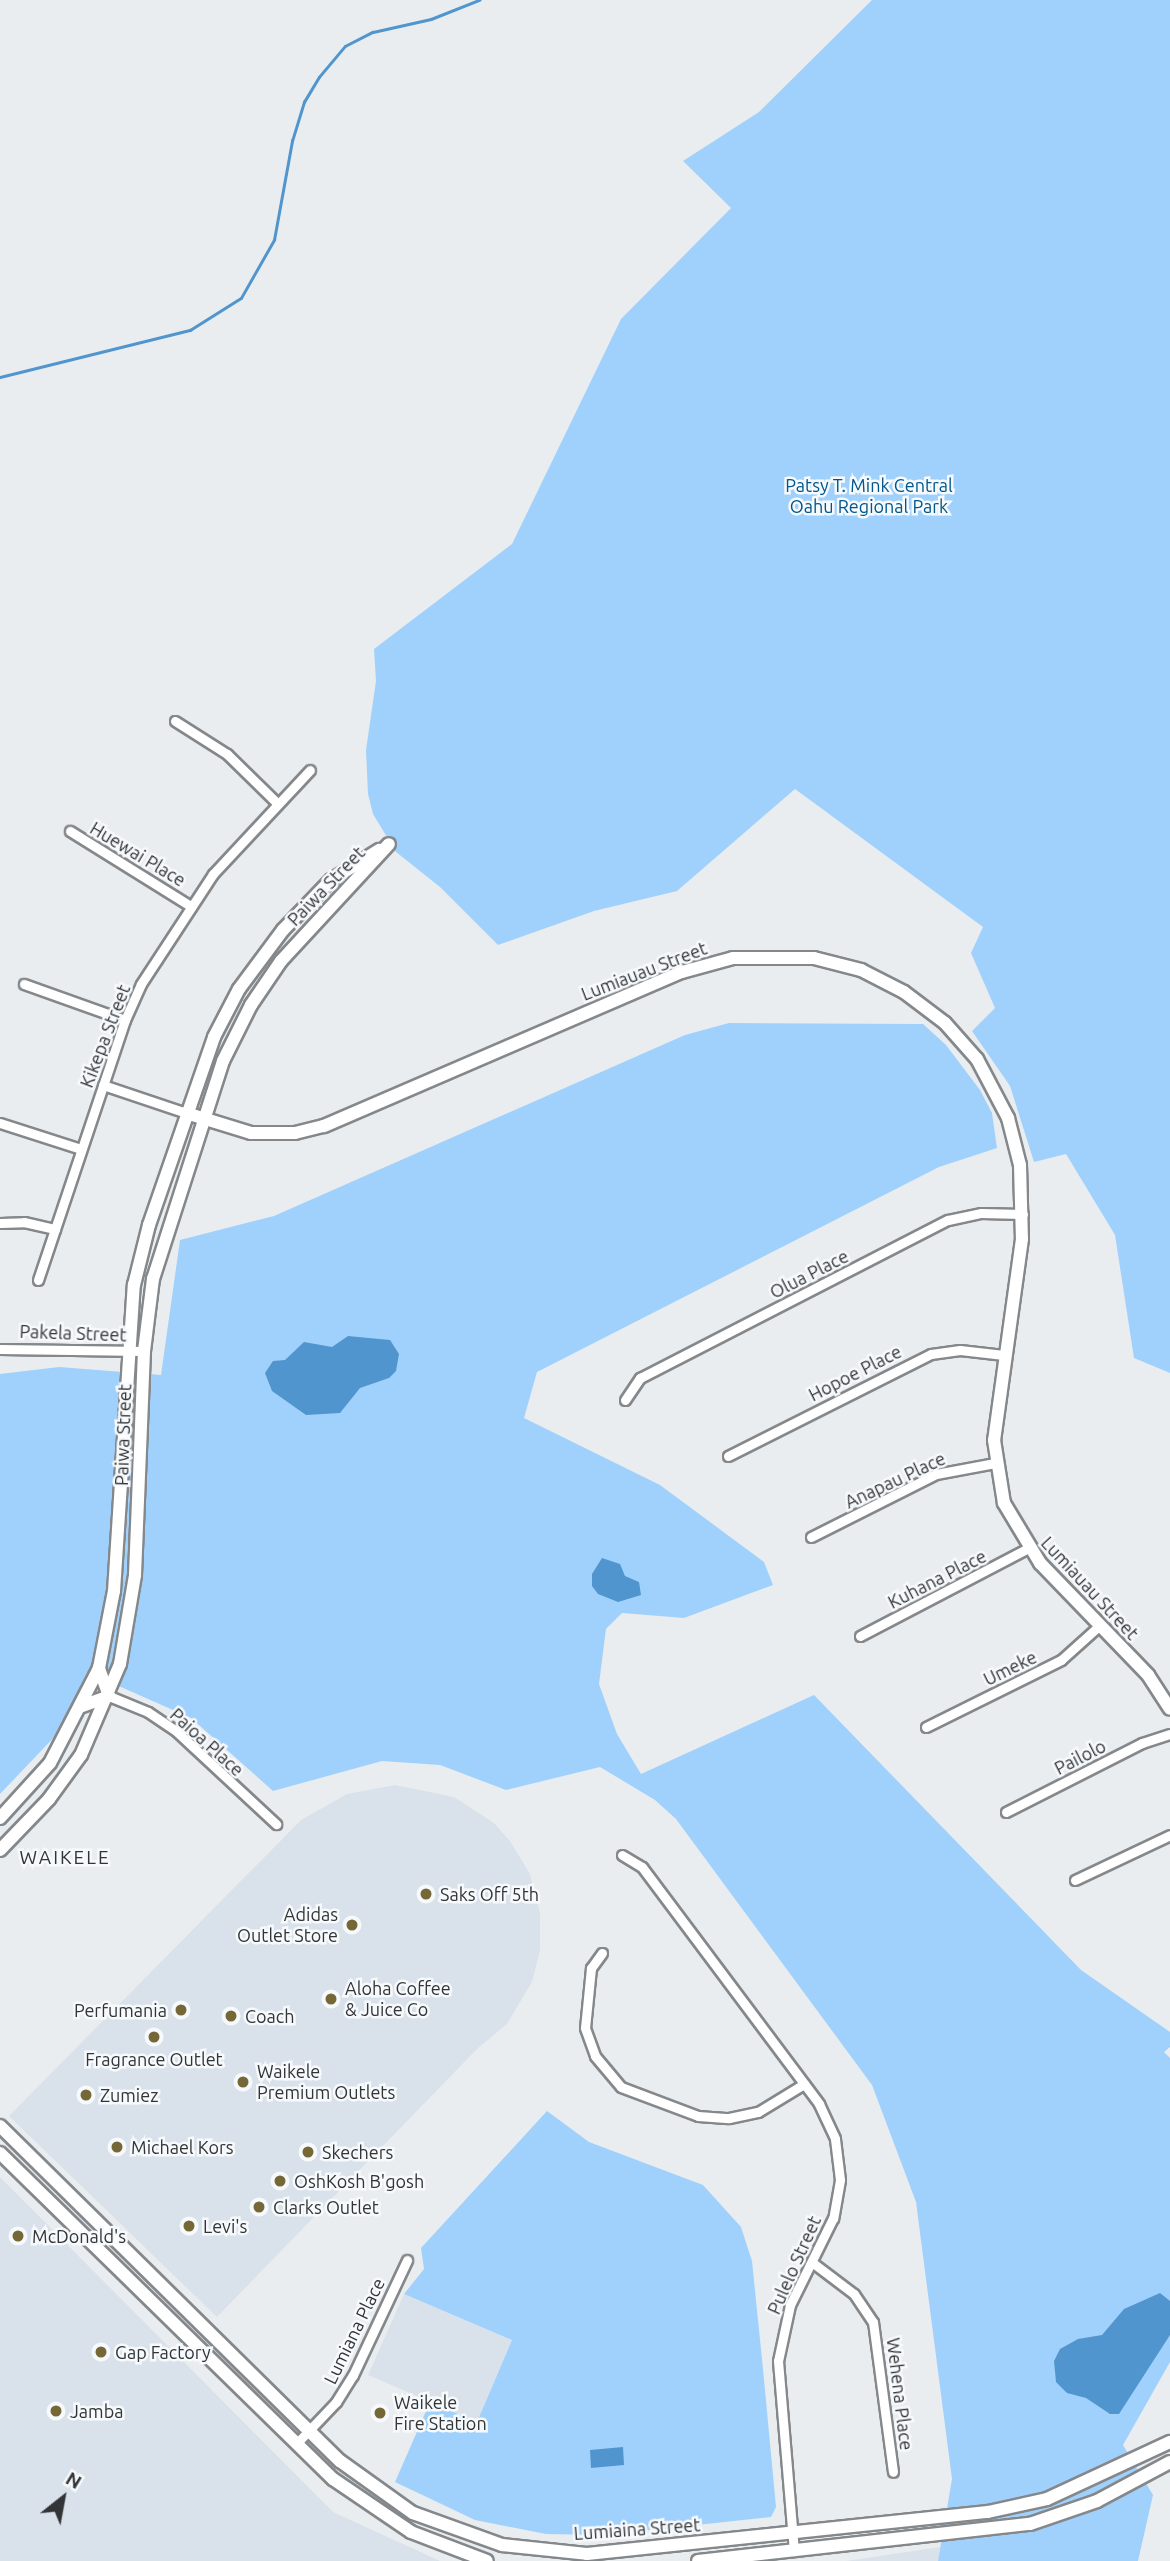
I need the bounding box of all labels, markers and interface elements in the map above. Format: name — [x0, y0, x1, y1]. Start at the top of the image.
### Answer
park label: Patsy T. Mink Central Oahu Regional Park — [785, 475, 953, 518]
street label: Huewai Place — [86, 817, 190, 891]
street label: Paiwa Street — [283, 842, 369, 930]
street label: Lumiauau Street — [578, 937, 710, 1005]
street label: Kikepa Street — [75, 981, 135, 1091]
street label: Olua Place — [766, 1245, 852, 1303]
street label: Pakela Street — [19, 1320, 127, 1346]
street label: Hopoe Place — [805, 1340, 905, 1406]
street label: Paiwa Street — [110, 1384, 136, 1486]
street label: Anapau Place — [841, 1447, 949, 1513]
street label: Lumiauau Street — [1037, 1532, 1143, 1644]
street label: Kuhana Place — [884, 1545, 990, 1613]
street label: Umeke — [980, 1646, 1040, 1690]
street label: Paioa Place — [166, 1703, 248, 1781]
street label: Pailolo — [1051, 1735, 1109, 1779]
district label: WAIKELE — [20, 1847, 110, 1869]
place label: Saks Off 5th — [440, 1883, 539, 1905]
marker: Saks Off 5th — [418, 1886, 434, 1902]
place label: Adidas Outlet Store — [237, 1904, 338, 1946]
marker: Adidas Outlet Store — [344, 1917, 360, 1933]
place label: Aloha Coffee & Juice Co — [345, 1978, 451, 2021]
marker: Aloha Coffee & Juice Co — [323, 1991, 339, 2007]
place label: Perfumania — [74, 1999, 167, 2021]
marker: Perfumania — [173, 2002, 189, 2018]
place label: Coach — [245, 2005, 294, 2027]
marker: Coach — [223, 2008, 239, 2024]
marker: Fragrance Outlet — [146, 2029, 162, 2045]
place label: Fragrance Outlet — [85, 2048, 223, 2070]
place label: Waikele Premium Outlets — [257, 2061, 395, 2104]
marker: Waikele Premium Outlets — [235, 2074, 251, 2090]
place label: Zumiez — [100, 2084, 158, 2106]
marker: Zumiez — [78, 2087, 94, 2103]
place label: Michael Kors — [131, 2136, 234, 2158]
marker: Michael Kors — [109, 2139, 125, 2155]
place label: Skechers — [322, 2141, 393, 2163]
marker: Skechers — [300, 2144, 316, 2160]
place label: OshKosh B'gosh — [294, 2170, 424, 2192]
marker: OshKosh B'gosh — [272, 2173, 288, 2189]
place label: Clarks Outlet — [273, 2196, 379, 2218]
marker: Clarks Outlet — [251, 2199, 267, 2215]
street label: Pulelo Street — [763, 2213, 825, 2317]
place label: Levi's — [203, 2215, 247, 2237]
marker: Levi's — [181, 2218, 197, 2234]
place label: McDonald's — [32, 2225, 126, 2247]
marker: McDonald's — [10, 2228, 26, 2244]
street label: Lumiana Place — [319, 2274, 389, 2388]
street label: Wehena Place — [882, 2337, 918, 2451]
place label: Gap Factory — [115, 2341, 211, 2363]
marker: Gap Factory — [93, 2344, 109, 2360]
place label: Waikele Fire Station — [394, 2392, 487, 2434]
place label: Jamba — [70, 2400, 123, 2422]
marker: Jamba — [48, 2403, 64, 2419]
marker: Waikele Fire Station — [372, 2405, 388, 2421]
north arrow — [28, 2463, 98, 2533]
text: N — [62, 2467, 86, 2493]
street label: Lumiaina Street — [573, 2514, 701, 2544]

